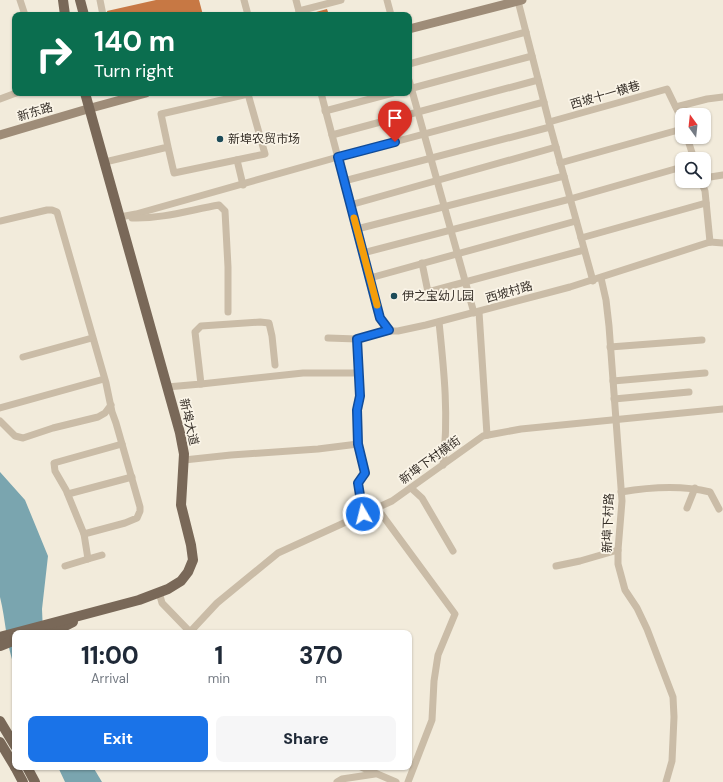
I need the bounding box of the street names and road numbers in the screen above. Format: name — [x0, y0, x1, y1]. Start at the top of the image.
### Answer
street label: 西坡十一横巷 — [568, 77, 642, 113]
street label: 新东路 — [15, 99, 55, 125]
street label: 西坡村路 — [484, 278, 534, 306]
street label: 新埠大道 — [176, 397, 202, 447]
street label: 新埠下村横街 — [396, 432, 464, 488]
street label: 新埠下村路 — [599, 493, 617, 553]

